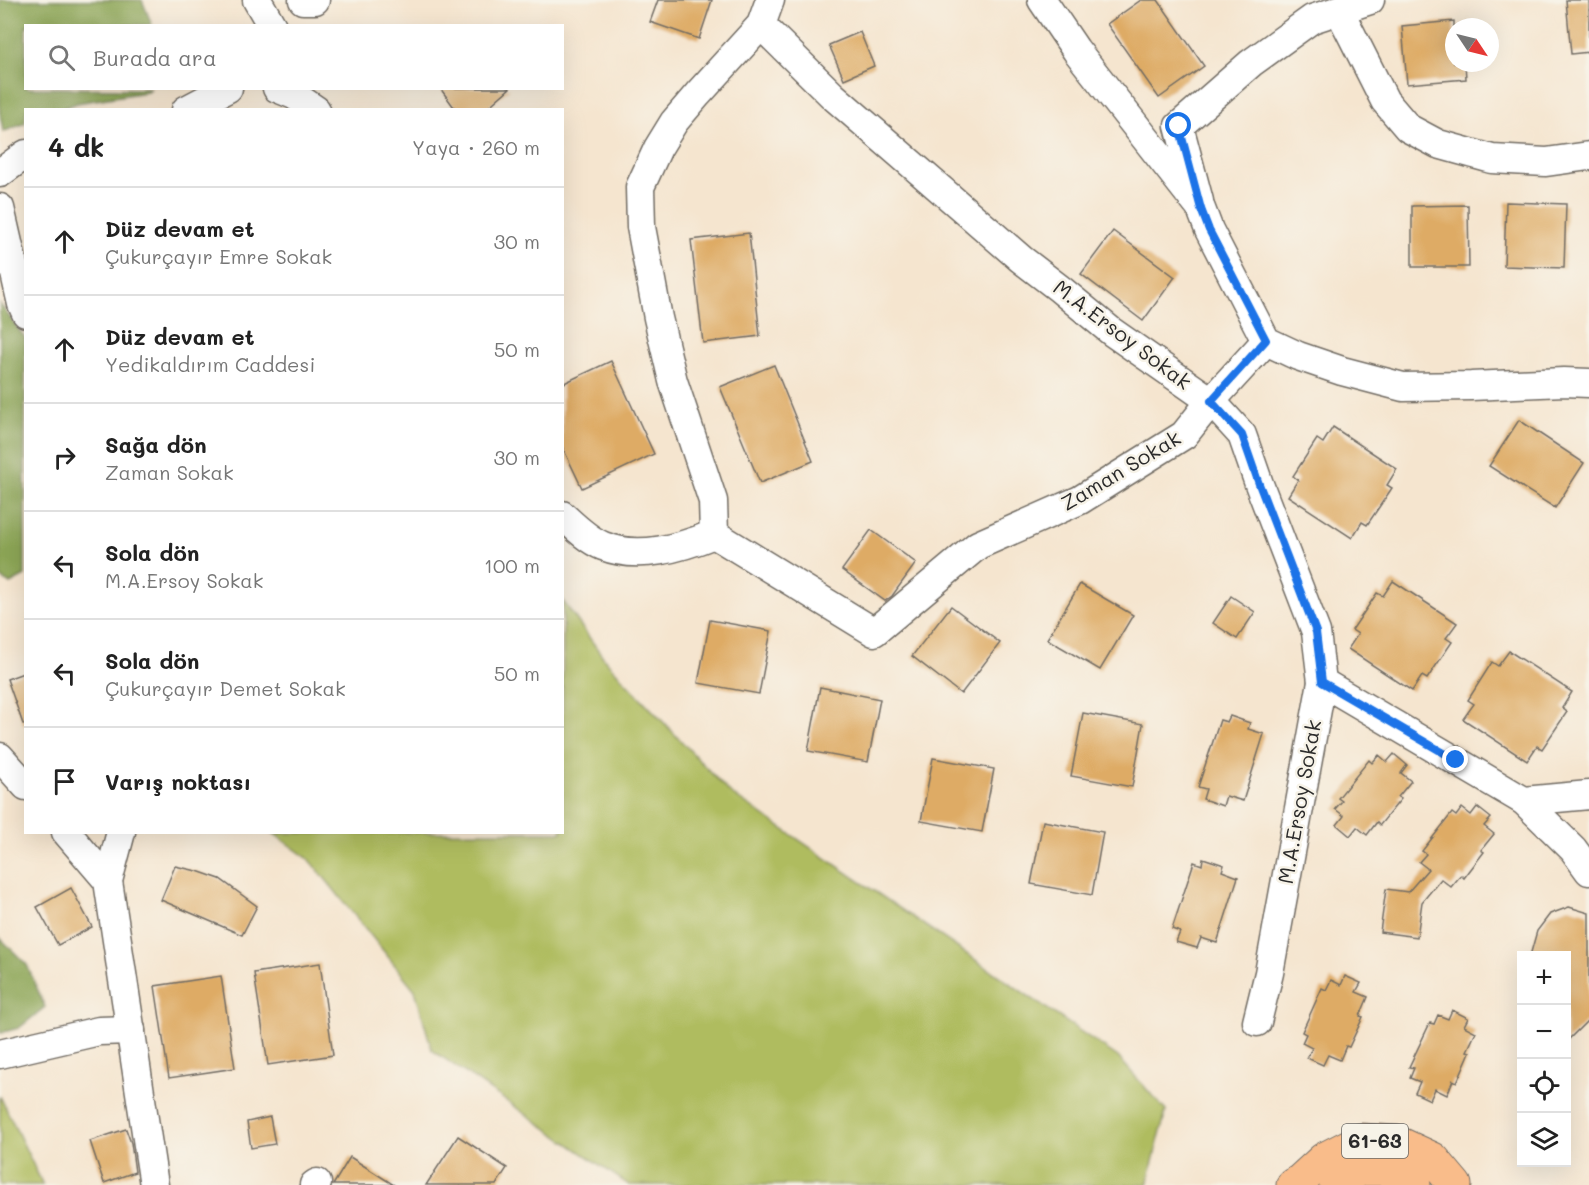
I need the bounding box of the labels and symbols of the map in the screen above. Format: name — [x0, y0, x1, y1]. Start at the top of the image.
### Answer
north arrow — [1445, 18, 1499, 72]
route start — [1165, 112, 1191, 138]
street label: M.A.Ersoy Sokak — [1048, 273, 1197, 395]
street label: Zaman Sokak — [1055, 423, 1185, 516]
street label: M.A.Ersoy Sokak — [1271, 718, 1326, 886]
route end — [1442, 746, 1468, 772]
road number: 61-63 — [1342, 1124, 1408, 1158]

